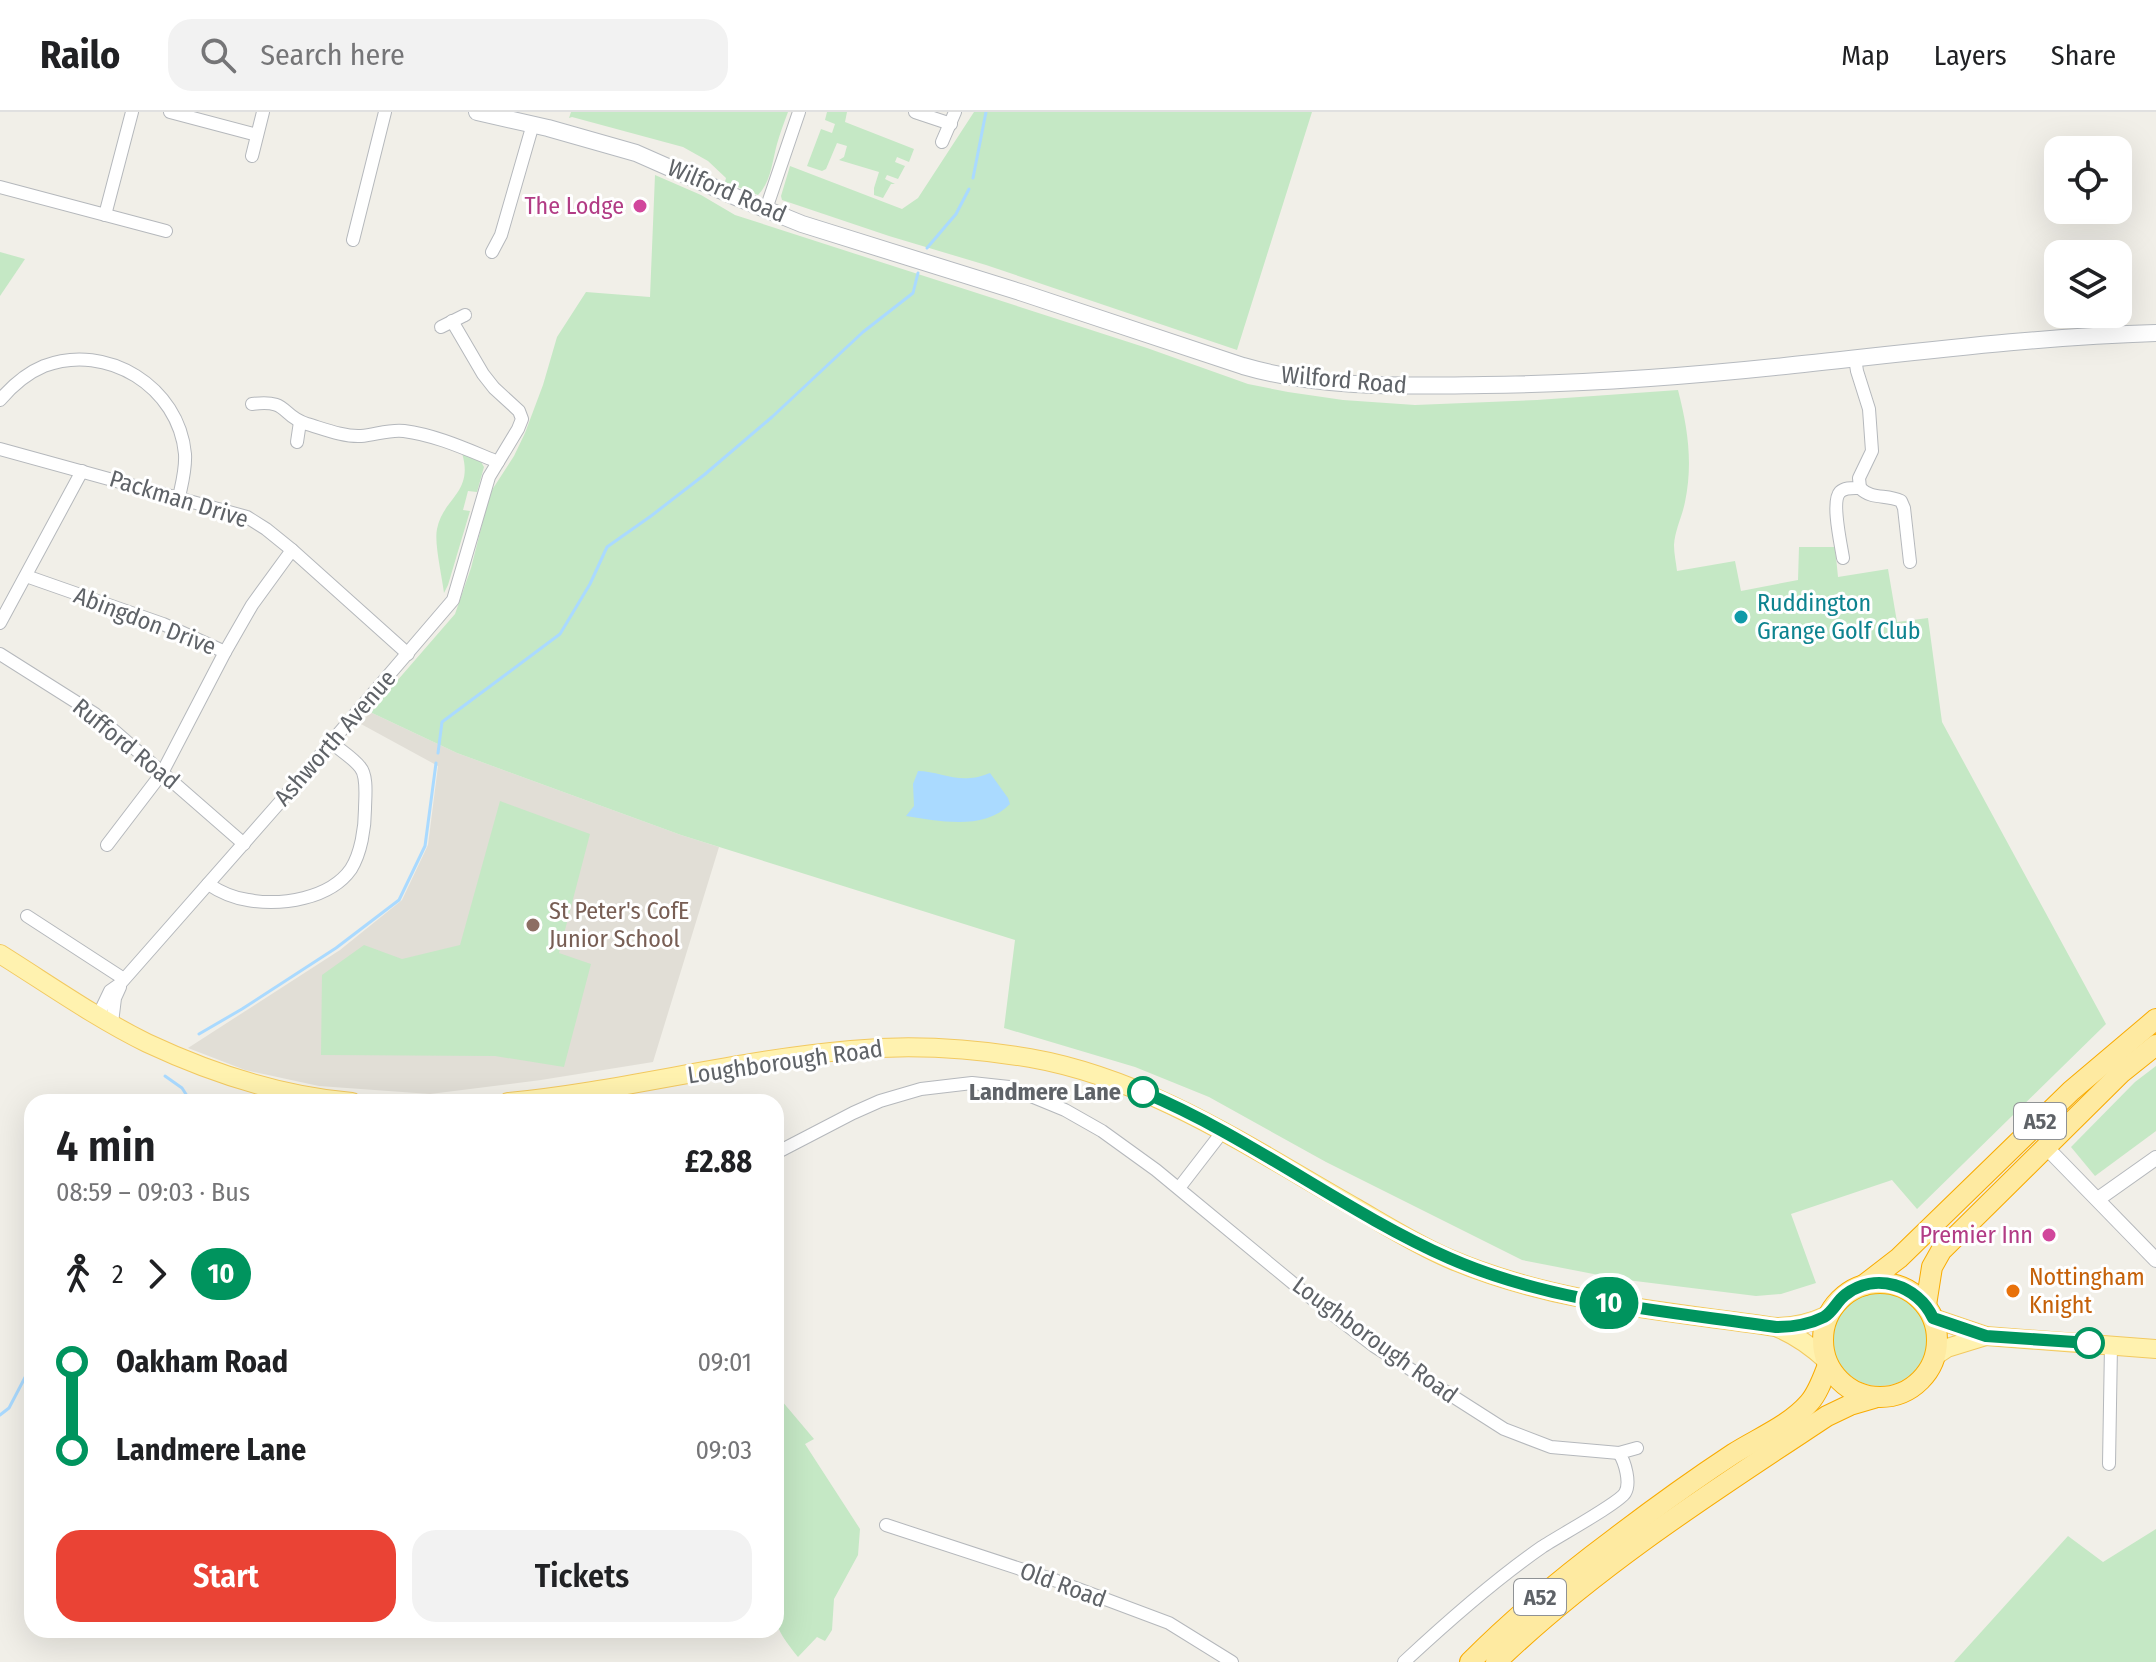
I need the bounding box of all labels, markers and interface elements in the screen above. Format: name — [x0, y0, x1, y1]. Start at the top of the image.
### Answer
search box — [168, 19, 728, 91]
text: Railo — [40, 32, 120, 78]
icon: search — [196, 33, 240, 77]
text: Search here — [260, 37, 405, 73]
text: Map — [1841, 39, 1890, 72]
text: Layers — [1934, 39, 2007, 72]
text: Share — [2051, 39, 2116, 72]
map controls — [2044, 136, 2132, 328]
button: locate — [2044, 136, 2132, 224]
street label: Wilford Road — [664, 153, 790, 229]
place label: The Lodge — [524, 192, 624, 220]
marker: The Lodge — [631, 197, 649, 215]
button: layers — [2044, 240, 2132, 328]
street label: Wilford Road — [1280, 361, 1408, 399]
street label: Packman Drive — [106, 465, 252, 533]
street label: Abingdon Drive — [70, 581, 220, 661]
place label: Ruddington Grange Golf Club — [1757, 589, 1921, 645]
marker: Ruddington Grange Golf Club — [1732, 608, 1750, 626]
street label: Ashworth Avenue — [269, 664, 401, 812]
street label: Rufford Road — [67, 693, 185, 795]
place label: St Peter's CofE Junior School — [549, 897, 689, 953]
marker: St Peter's CofE Junior School — [524, 916, 542, 934]
street label: Loughborough Road — [686, 1034, 884, 1090]
marker: Landmere Lane — [1128, 1077, 1158, 1107]
place label: Landmere Lane — [969, 1078, 1121, 1106]
road number: A52 — [2014, 1103, 2066, 1139]
text: 4 min — [56, 1120, 156, 1173]
text: £2.88 — [685, 1144, 752, 1180]
text: 08:59 – 09:03 · Bus — [56, 1177, 250, 1208]
place label: Premier Inn — [1919, 1221, 2033, 1249]
marker: Premier Inn — [2040, 1226, 2058, 1244]
icon: walk — [56, 1252, 100, 1296]
icon: forward — [135, 1252, 179, 1296]
text: 10 — [207, 1257, 235, 1290]
text: 2 — [112, 1259, 123, 1290]
place label: Nottingham Knight — [2029, 1263, 2145, 1319]
street label: Loughborough Road — [1287, 1271, 1463, 1409]
line badge: 10 — [1573, 1277, 1645, 1329]
marker: Nottingham Knight — [2004, 1282, 2022, 1300]
text: 10 — [1595, 1286, 1623, 1319]
unlabelled marker — [2074, 1328, 2104, 1358]
text: Oakham Road — [116, 1344, 288, 1380]
text: 09:01 — [697, 1347, 752, 1378]
text: Landmere Lane — [116, 1432, 306, 1468]
text: 09:03 — [696, 1435, 752, 1466]
button: Start — [56, 1530, 396, 1622]
button: Tickets — [412, 1530, 752, 1622]
street label: Old Road — [1016, 1557, 1110, 1613]
road number: A52 — [1514, 1579, 1566, 1615]

